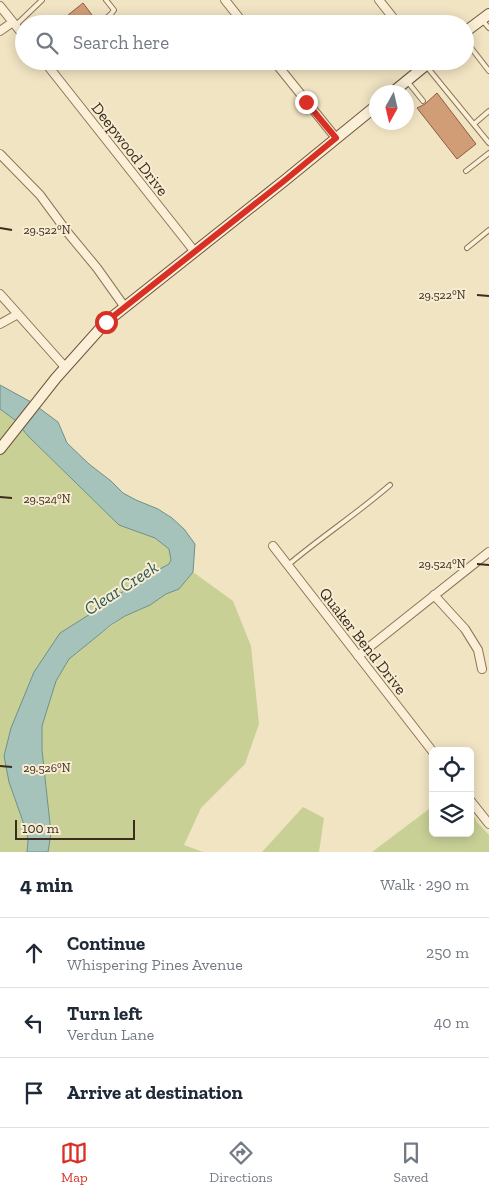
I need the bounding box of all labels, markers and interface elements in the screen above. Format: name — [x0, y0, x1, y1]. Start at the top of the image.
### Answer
search box — [15, 15, 474, 70]
icon: search — [33, 29, 61, 57]
text: Search here — [73, 31, 169, 54]
north arrow — [369, 85, 414, 130]
route end — [295, 91, 318, 114]
street label: Deepwood Drive — [88, 98, 172, 200]
text: 29.522°N — [23, 223, 71, 237]
text: 29.522°N — [418, 288, 466, 302]
route start — [95, 311, 118, 334]
text: 29.524°N — [23, 492, 71, 506]
water label: Clear Creek — [80, 556, 162, 620]
text: 29.524°N — [418, 557, 466, 571]
street label: Quaker Bend Drive — [315, 584, 411, 698]
map controls — [429, 747, 474, 837]
button: locate — [429, 747, 474, 792]
text: 29.526°N — [23, 761, 71, 775]
button: layers — [429, 792, 474, 837]
scale bar — [15, 817, 135, 840]
text: 100 m — [22, 820, 59, 837]
text: 4 min — [20, 872, 73, 897]
text: Walk · 290 m — [380, 875, 469, 894]
text: Continue — [67, 932, 145, 955]
icon: ahead — [20, 939, 48, 967]
text: 250 m — [426, 943, 469, 962]
text: Whispering Pines Avenue — [67, 955, 243, 974]
text: Turn left — [67, 1002, 142, 1025]
icon: left — [20, 1009, 48, 1037]
text: 40 m — [434, 1013, 469, 1032]
text: Verdun Lane — [67, 1025, 154, 1044]
icon: arrive — [20, 1079, 48, 1107]
text: Arrive at destination — [67, 1081, 243, 1104]
tab: Map — [60, 1139, 88, 1186]
tab: Directions — [209, 1139, 273, 1186]
tab: Saved — [393, 1139, 429, 1186]

